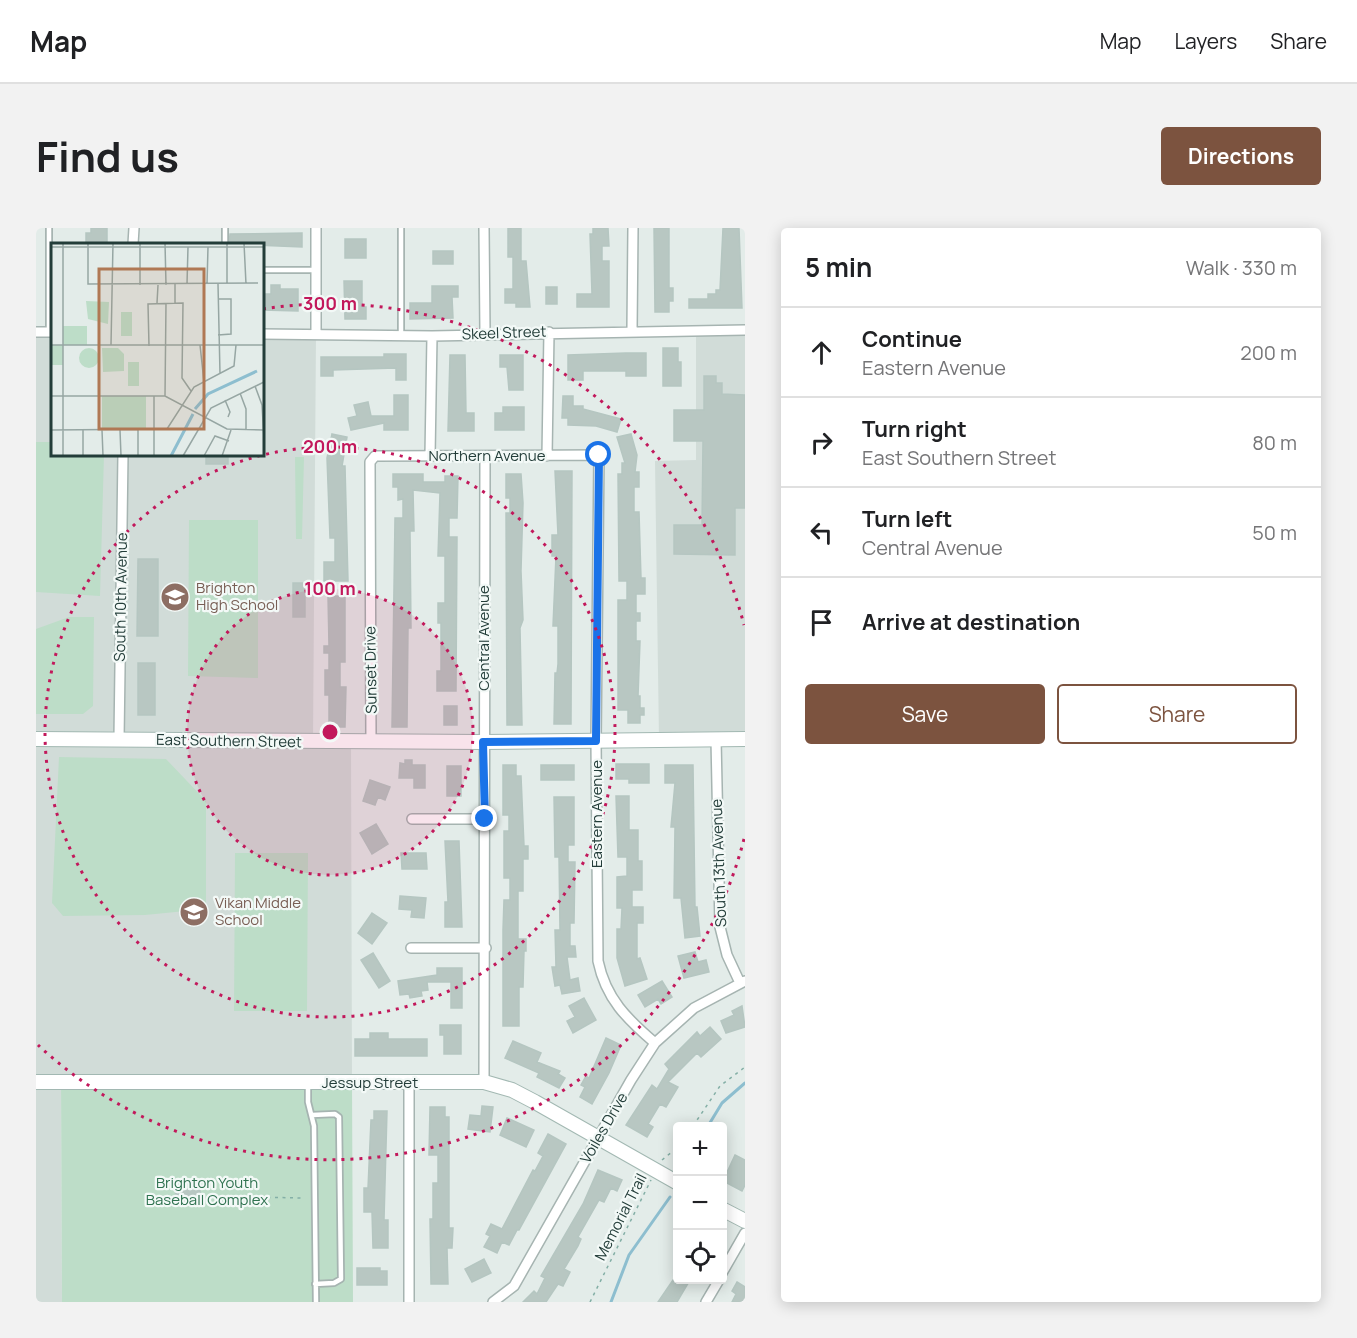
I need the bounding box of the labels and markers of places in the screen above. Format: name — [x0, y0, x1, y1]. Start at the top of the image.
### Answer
place label: Brighton High School — [196, 577, 278, 615]
school or university icon: Brighton High School — [159, 581, 191, 613]
centre of rings — [320, 722, 340, 742]
place label: Vikan Middle School — [215, 892, 301, 930]
school or university icon: Vikan Middle School — [178, 896, 210, 928]

